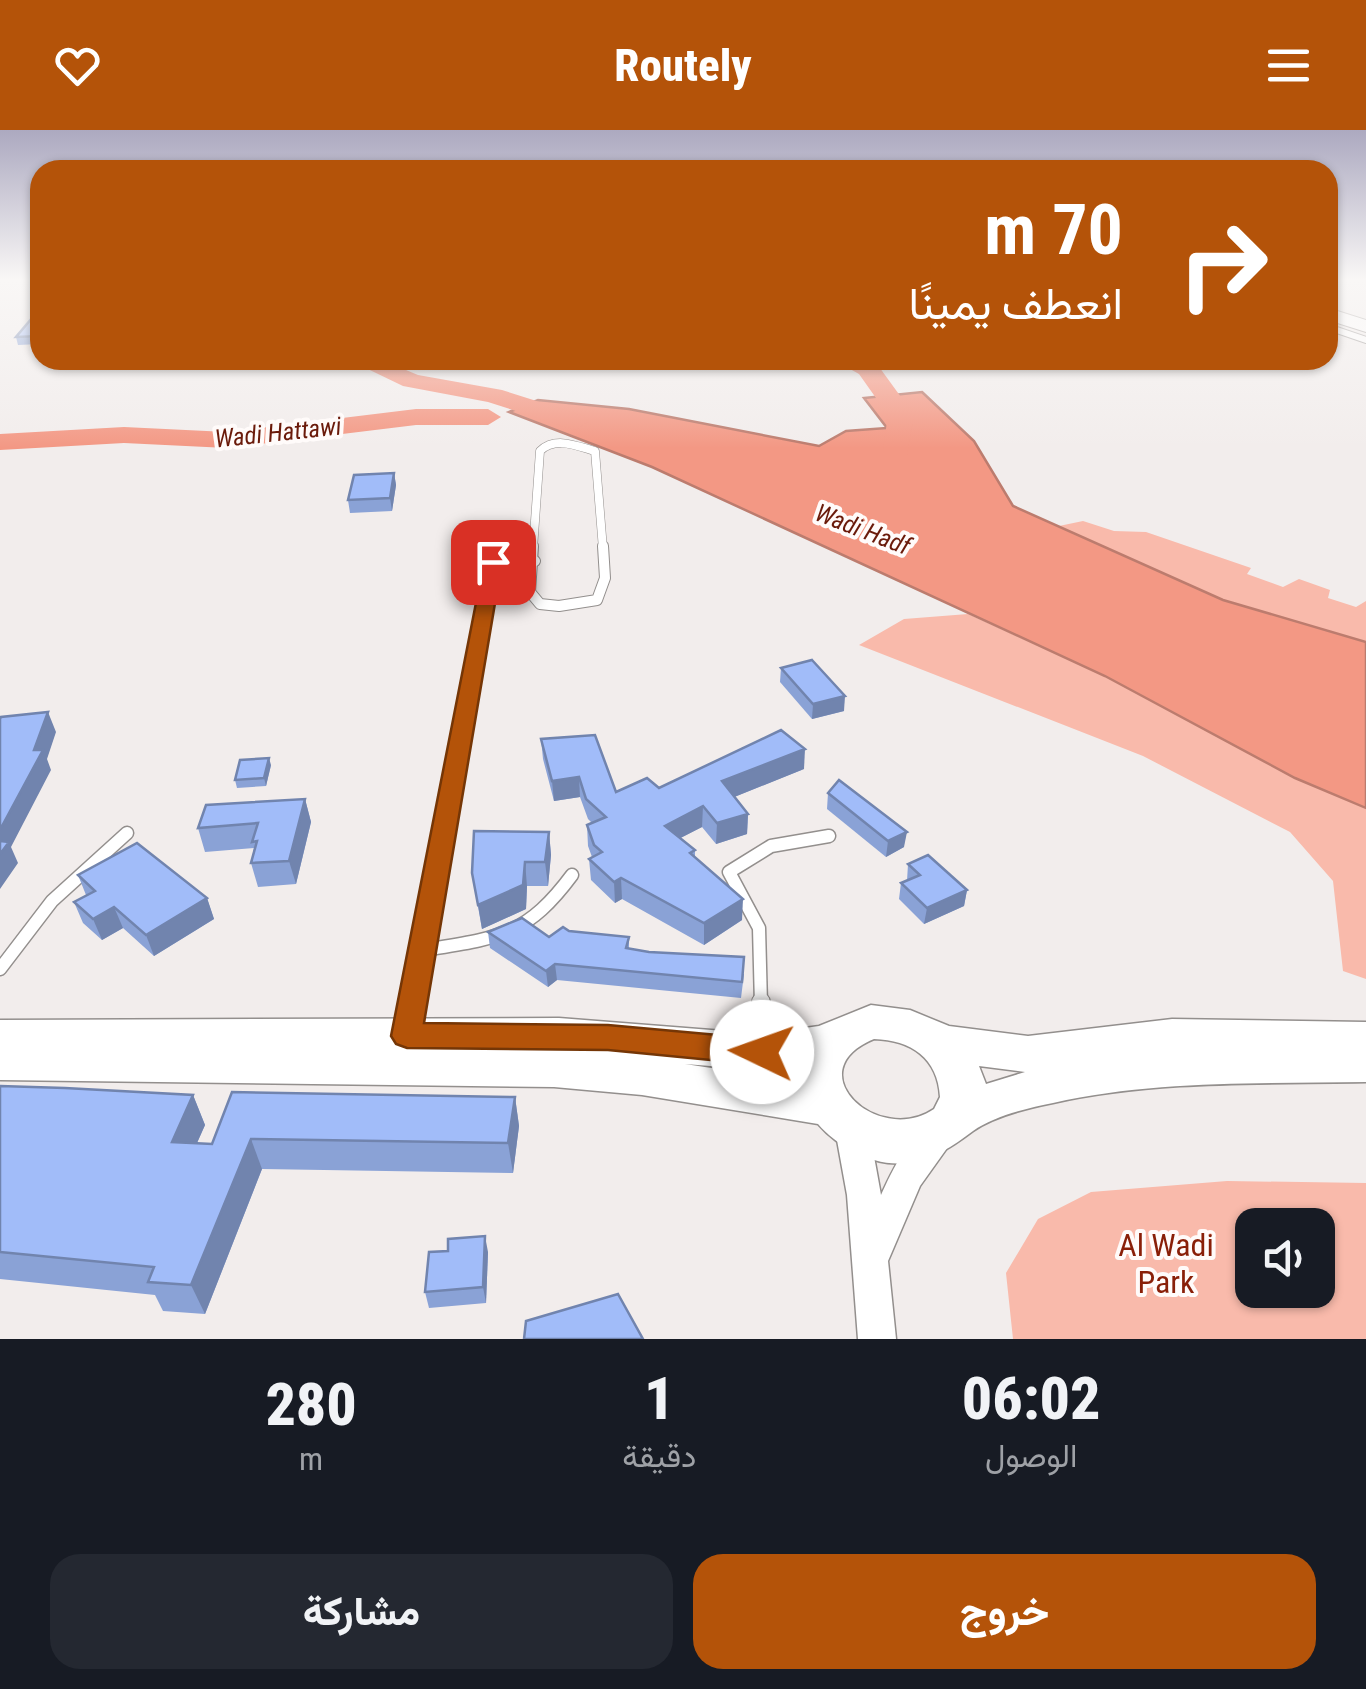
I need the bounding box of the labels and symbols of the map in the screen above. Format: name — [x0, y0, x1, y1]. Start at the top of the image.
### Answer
water label: Wadi Hattawi — [213, 411, 343, 454]
water label: Wadi Hadf — [811, 498, 917, 562]
pin — [451, 520, 536, 605]
position arrow — [710, 1000, 814, 1104]
park label: Al Wadi Park — [1118, 1226, 1214, 1301]

